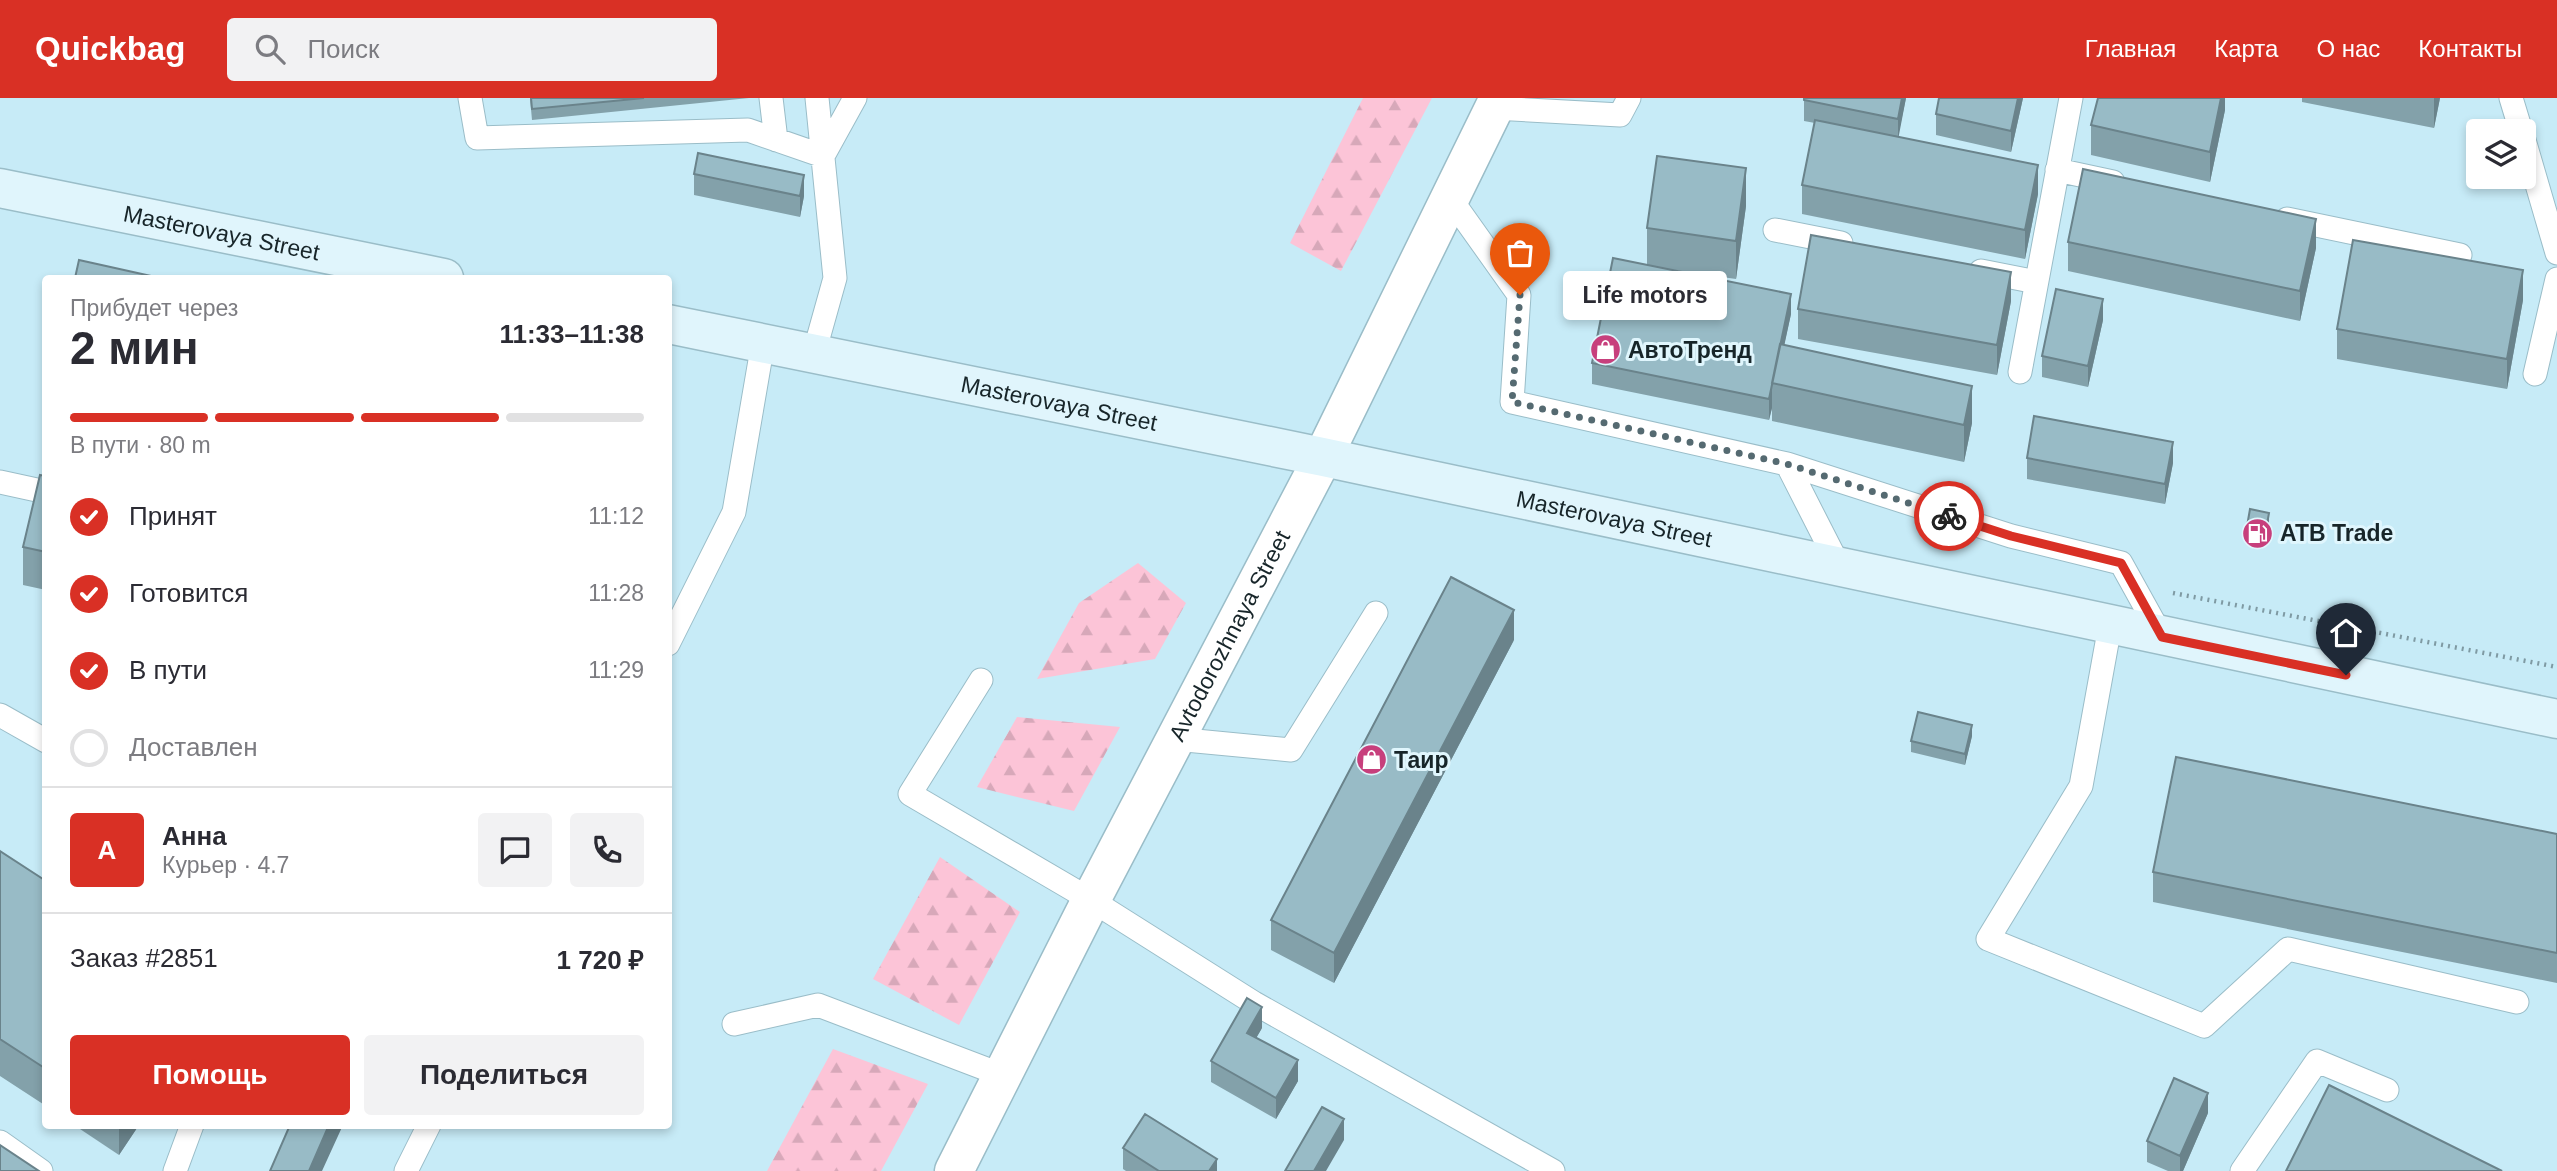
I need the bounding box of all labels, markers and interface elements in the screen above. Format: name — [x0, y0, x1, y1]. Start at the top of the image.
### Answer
search box — [227, 18, 717, 81]
text: Quickbag — [35, 30, 185, 67]
icon: search — [251, 30, 289, 68]
text: Поиск — [307, 34, 379, 64]
text: Главная — [2085, 35, 2176, 62]
text: Карта — [2214, 35, 2278, 62]
text: О нас — [2316, 35, 2380, 62]
text: Контакты — [2418, 35, 2522, 62]
map controls — [2466, 119, 2536, 189]
button: layers — [2466, 119, 2536, 189]
street label: Masterovaya Street — [121, 200, 322, 266]
pin — [1490, 223, 1550, 295]
icon: bag — [1501, 234, 1539, 272]
callout: Life motors — [1562, 270, 1726, 320]
text: Life motors — [1582, 282, 1708, 308]
text: Прибудет через — [70, 295, 238, 321]
text: 11:33–11:38 — [499, 319, 644, 349]
text: 2 мин — [70, 322, 198, 374]
shop icon: АвтоТренд — [1588, 333, 1622, 367]
place label: АвтоТренд — [1628, 337, 1752, 363]
street label: Masterovaya Street — [959, 371, 1160, 436]
text: В пути · 80 m — [70, 432, 211, 458]
courier — [1914, 481, 1984, 551]
street label: Masterovaya Street — [1514, 485, 1715, 552]
icon: bike — [1930, 497, 1968, 535]
icon: check — [70, 498, 108, 536]
text: Принят — [129, 501, 217, 531]
text: 11:12 — [588, 503, 644, 529]
fuel station icon: ATB Trade — [2240, 516, 2274, 550]
place label: ATB Trade — [2280, 520, 2393, 546]
street label: Avtodorozhnaya Street — [1164, 526, 1295, 745]
icon: check — [70, 575, 108, 613]
text: Готовится — [129, 578, 248, 608]
text: 11:28 — [588, 580, 644, 606]
pin — [2316, 603, 2376, 675]
icon: home — [2327, 614, 2365, 652]
icon: check — [70, 652, 108, 690]
text: В пути — [129, 655, 207, 685]
text: 11:29 — [588, 657, 644, 683]
text: Доставлен — [129, 732, 258, 762]
shop icon: Таир — [1354, 743, 1388, 777]
place label: Таир — [1394, 747, 1448, 773]
button: chat — [478, 813, 552, 887]
button: phone — [570, 813, 644, 887]
text: Анна — [162, 821, 227, 851]
text: А — [98, 835, 116, 865]
text: Курьер · 4.7 — [162, 852, 289, 878]
text: Заказ #2851 — [70, 943, 218, 973]
text: 1 720 ₽ — [557, 945, 644, 975]
button: Помощь — [70, 1035, 350, 1115]
button: Поделиться — [364, 1035, 644, 1115]

